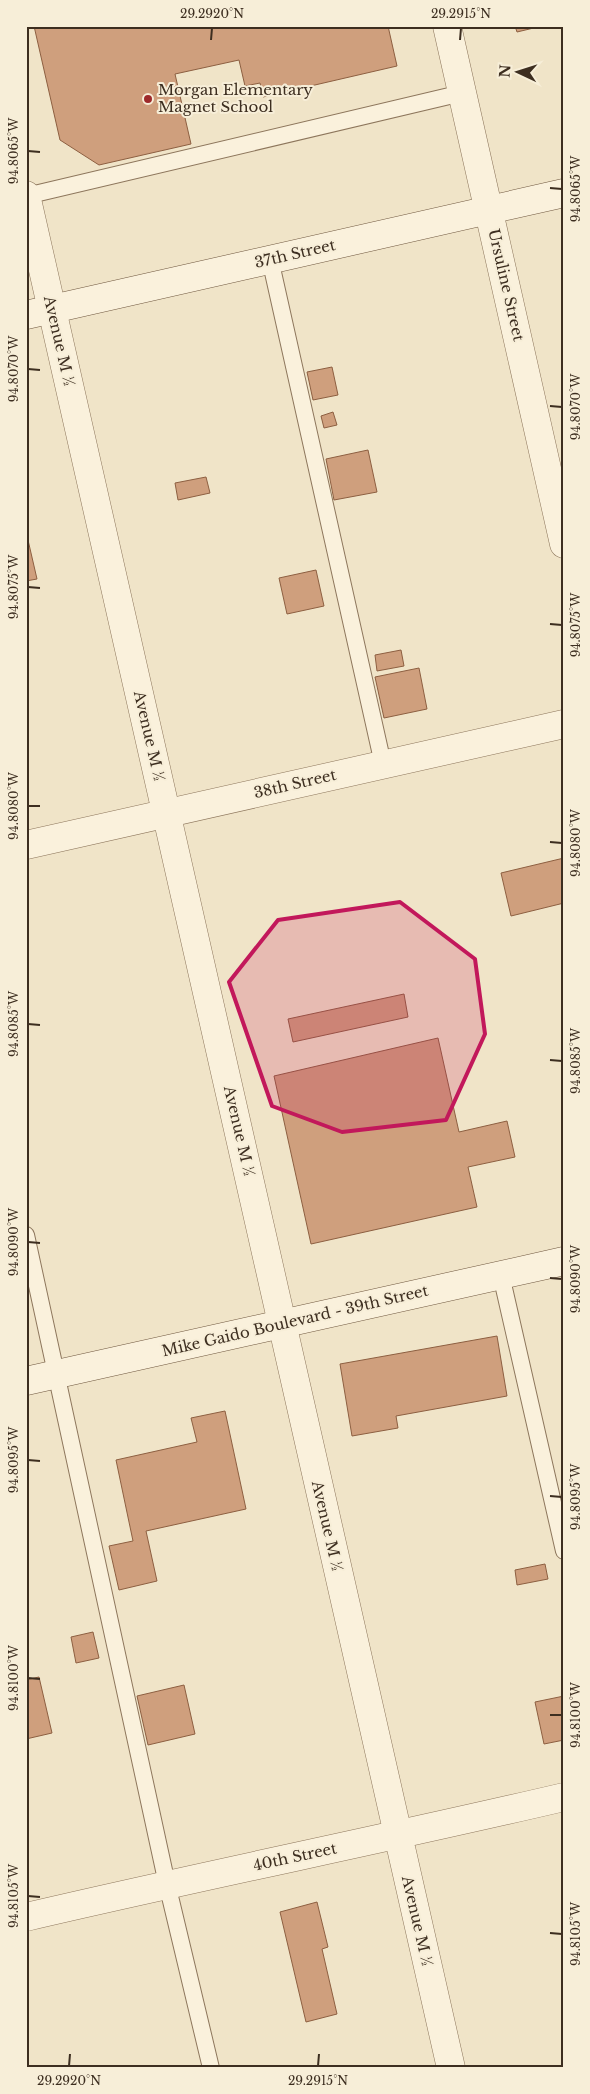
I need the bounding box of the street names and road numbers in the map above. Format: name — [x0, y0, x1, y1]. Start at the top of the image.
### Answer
street label: Ursuline Street — [484, 227, 529, 343]
street label: 37th Street — [253, 235, 337, 272]
street label: Avenue M ½ — [40, 293, 79, 388]
street label: Avenue M ½ — [130, 688, 169, 783]
street label: 38th Street — [252, 765, 338, 802]
street label: Avenue M ½ — [220, 1083, 259, 1178]
street label: Mike Gaido Boulevard - 39th Street — [160, 1281, 430, 1360]
street label: Avenue M ½ — [308, 1478, 347, 1573]
street label: 40th Street — [251, 1838, 339, 1875]
street label: Avenue M ½ — [398, 1873, 437, 1968]

